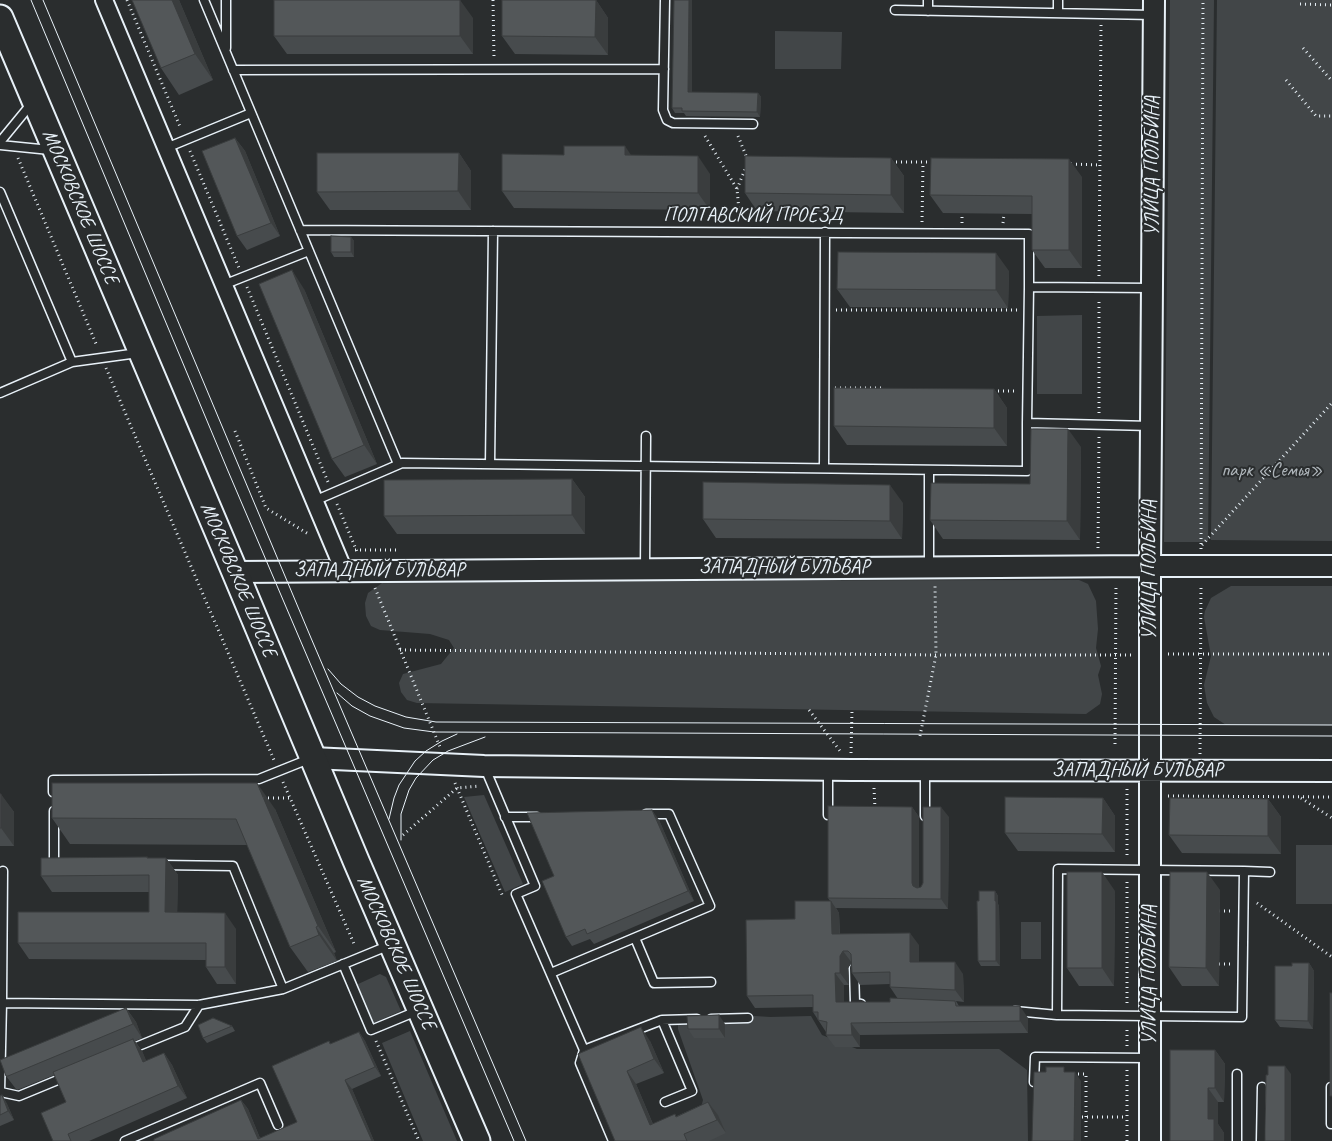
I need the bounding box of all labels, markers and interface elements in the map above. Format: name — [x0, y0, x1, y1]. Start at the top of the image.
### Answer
street label: УЛИЦА ПОЛБИНА — [1141, 96, 1165, 236]
street label: МОСКОВСКОЕ ШОССЕ — [37, 126, 123, 288]
street label: ПОЛТАВСКИЙ ПРОЕЗД — [664, 204, 842, 228]
park label: парк «Семья» — [1221, 459, 1323, 483]
street label: МОСКОВСКОЕ ШОССЕ — [195, 499, 281, 661]
street label: УЛИЦА ПОЛБИНА — [1138, 500, 1162, 640]
street label: ЗАПАДНЫЙ БУЛЬВАР — [699, 556, 869, 580]
street label: ЗАПАДНЫЙ БУЛЬВАР — [294, 559, 464, 583]
street label: ЗАПАДНЫЙ БУЛЬВАР — [1052, 759, 1222, 783]
street label: МОСКОВСКОЕ ШОССЕ — [351, 872, 441, 1034]
street label: УЛИЦА ПОЛБИНА — [1138, 905, 1162, 1045]

